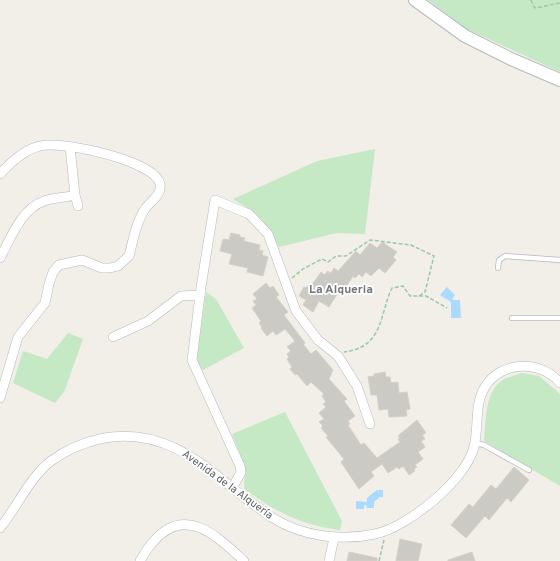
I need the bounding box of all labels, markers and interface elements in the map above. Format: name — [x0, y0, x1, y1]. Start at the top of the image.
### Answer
district label: La Alqueria — [309, 282, 373, 298]
street label: Avenida de la Alquería — [179, 447, 276, 523]

